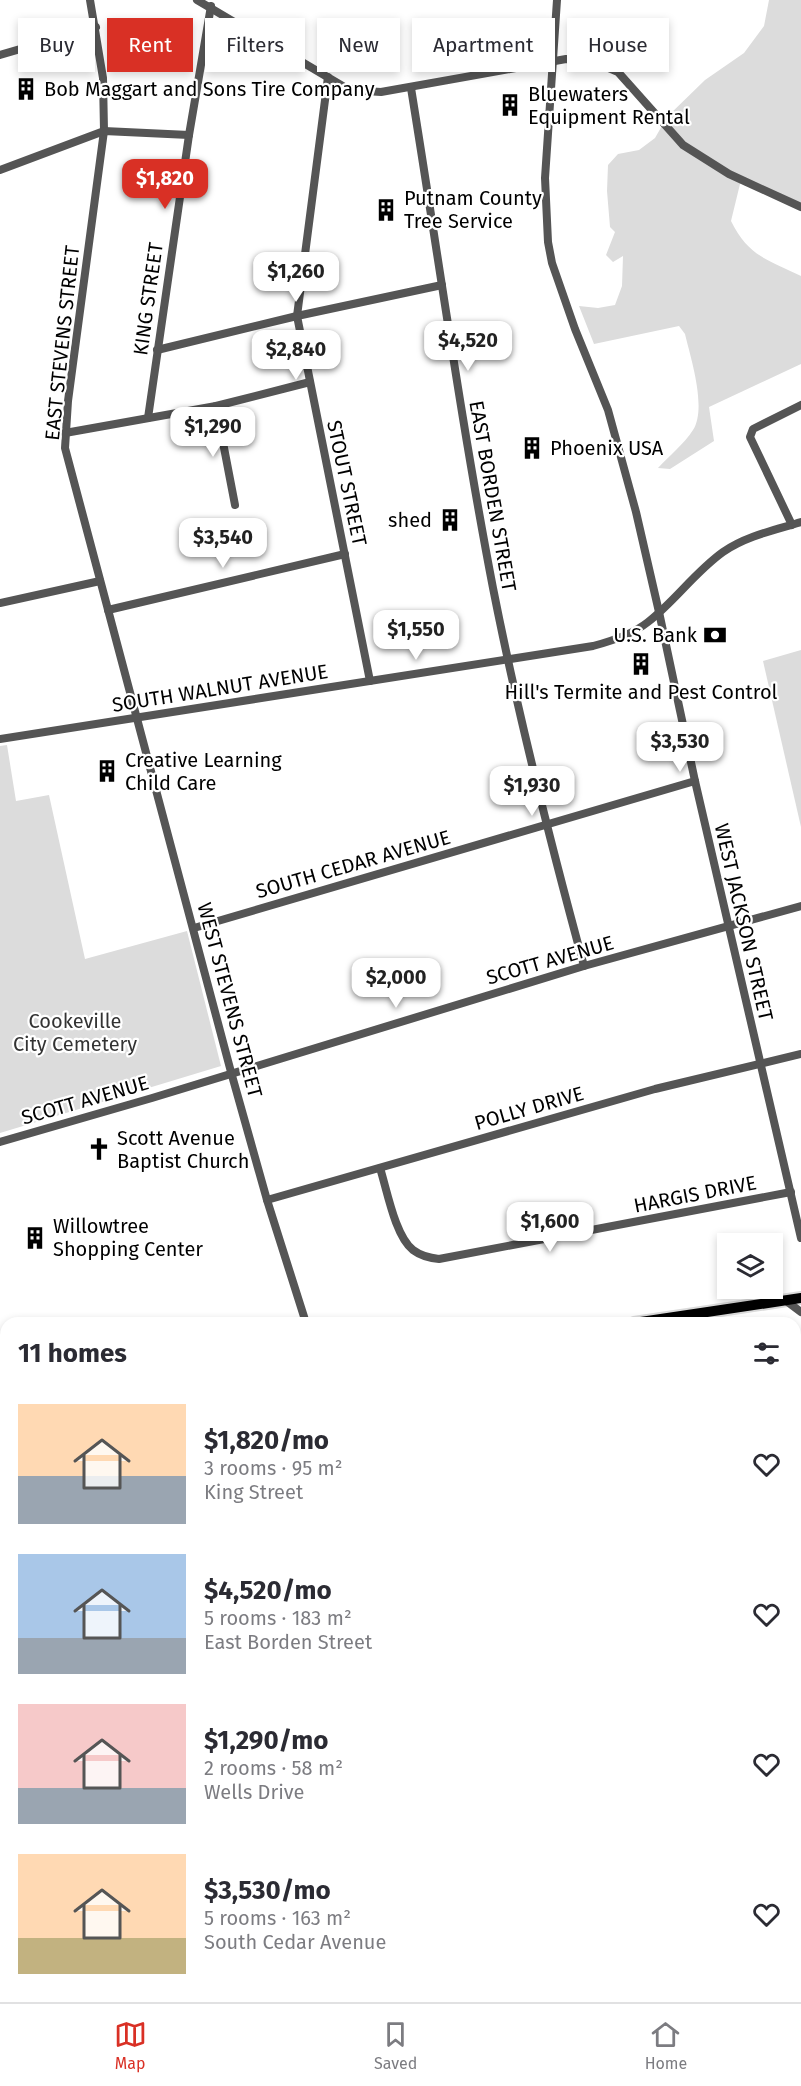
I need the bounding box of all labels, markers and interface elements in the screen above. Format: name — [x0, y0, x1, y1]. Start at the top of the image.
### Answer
chip: Buy — [18, 18, 95, 72]
chip: Rent — [107, 18, 193, 72]
chip: Filters — [205, 18, 305, 72]
chip: New — [317, 18, 400, 72]
chip: Apartment — [412, 18, 555, 72]
chip: House — [567, 18, 669, 72]
building icon: Bob Maggart and Sons Tire Company — [13, 76, 39, 102]
place label: Bob Maggart and Sons Tire Company — [44, 77, 375, 101]
place label: Bluewaters Equipment Rental — [528, 82, 690, 129]
building icon: Bluewaters Equipment Rental — [497, 92, 523, 118]
pin: $1,820 — [116, 159, 214, 210]
text: $1,820 — [136, 166, 194, 190]
place label: Putnam County Tree Service — [404, 186, 542, 233]
building icon: Putnam County Tree Service — [373, 197, 399, 223]
street label: KING STREET — [128, 240, 168, 357]
street label: EAST STEVENS STREET — [40, 244, 84, 442]
pin: $1,260 — [247, 252, 345, 303]
text: $1,260 — [267, 259, 325, 283]
pin: $4,520 — [419, 321, 517, 372]
text: $4,520 — [438, 328, 498, 352]
pin: $2,840 — [247, 330, 345, 381]
text: $2,840 — [266, 337, 326, 361]
street label: EAST BORDEN STREET — [464, 399, 522, 594]
pin: $1,290 — [164, 407, 262, 458]
text: $1,290 — [184, 414, 242, 438]
street label: STOUT STREET — [322, 418, 372, 548]
building icon: Phoenix USA — [519, 435, 545, 461]
place label: Phoenix USA — [550, 436, 664, 460]
building icon: shed — [437, 507, 463, 533]
place label: shed — [388, 508, 432, 532]
pin: $3,540 — [174, 518, 272, 569]
text: $3,540 — [193, 525, 253, 549]
pin: $1,550 — [367, 610, 465, 661]
text: $1,550 — [387, 617, 445, 641]
bank icon: U.S. Bank — [702, 622, 728, 648]
place label: U.S. Bank — [613, 623, 698, 647]
building icon: Hill's Termite and Pest Control — [628, 651, 654, 677]
street label: SOUTH WALNUT AVENUE — [110, 659, 330, 717]
place label: Hill's Termite and Pest Control — [505, 680, 778, 704]
pin: $3,530 — [631, 722, 729, 773]
text: $3,530 — [650, 729, 710, 753]
place label: Creative Learning Child Care — [125, 748, 282, 795]
building icon: Creative Learning Child Care — [94, 758, 120, 784]
pin: $1,930 — [483, 766, 581, 817]
text: $1,930 — [504, 773, 560, 797]
street label: WEST JACKSON STREET — [710, 821, 779, 1024]
street label: SOUTH CEDAR AVENUE — [253, 825, 453, 903]
street label: WEST STEVENS STREET — [192, 900, 268, 1101]
street label: SCOTT AVENUE — [484, 930, 616, 990]
pin: $2,000 — [347, 958, 445, 1009]
text: $2,000 — [366, 965, 426, 989]
park label: Cookeville City Cemetery — [13, 1009, 137, 1056]
street label: SCOTT AVENUE — [19, 1070, 151, 1130]
street label: POLLY DRIVE — [472, 1081, 586, 1135]
place label: Scott Avenue Baptist Church — [117, 1126, 249, 1173]
church icon: Scott Avenue Baptist Church — [86, 1136, 112, 1162]
street label: HARGIS DRIVE — [632, 1170, 758, 1218]
pin: $1,600 — [501, 1202, 599, 1253]
text: $1,600 — [521, 1209, 579, 1233]
place label: Willowtree Shopping Center — [53, 1214, 203, 1261]
building icon: Willowtree Shopping Center — [22, 1225, 48, 1251]
map controls — [717, 1233, 783, 1299]
button: layers — [717, 1233, 783, 1299]
icon: filters — [750, 1337, 783, 1370]
text: 11 homes — [18, 1338, 127, 1369]
text: $1,820/mo — [204, 1425, 329, 1456]
icon: home — [66, 1428, 138, 1500]
icon: heart — [750, 1448, 783, 1481]
text: 3 rooms · 95 m² — [204, 1456, 343, 1480]
text: King Street — [204, 1480, 303, 1504]
text: $4,520/mo — [204, 1575, 332, 1606]
icon: home — [66, 1578, 138, 1650]
icon: heart — [750, 1598, 783, 1631]
text: 5 rooms · 183 m² — [204, 1606, 352, 1630]
text: East Borden Street — [204, 1630, 372, 1654]
text: $1,290/mo — [204, 1725, 329, 1756]
icon: home — [66, 1728, 138, 1800]
icon: heart — [750, 1748, 783, 1781]
text: 2 rooms · 58 m² — [204, 1756, 343, 1780]
text: Wells Drive — [204, 1780, 304, 1804]
text: $3,530/mo — [204, 1875, 331, 1906]
icon: home — [66, 1878, 138, 1950]
icon: heart — [750, 1898, 783, 1931]
text: 5 rooms · 163 m² — [204, 1906, 351, 1930]
text: South Cedar Avenue — [204, 1930, 386, 1954]
tab: Map — [114, 2018, 147, 2073]
tab: Saved — [374, 2018, 417, 2073]
tab: Home — [645, 2018, 687, 2073]

